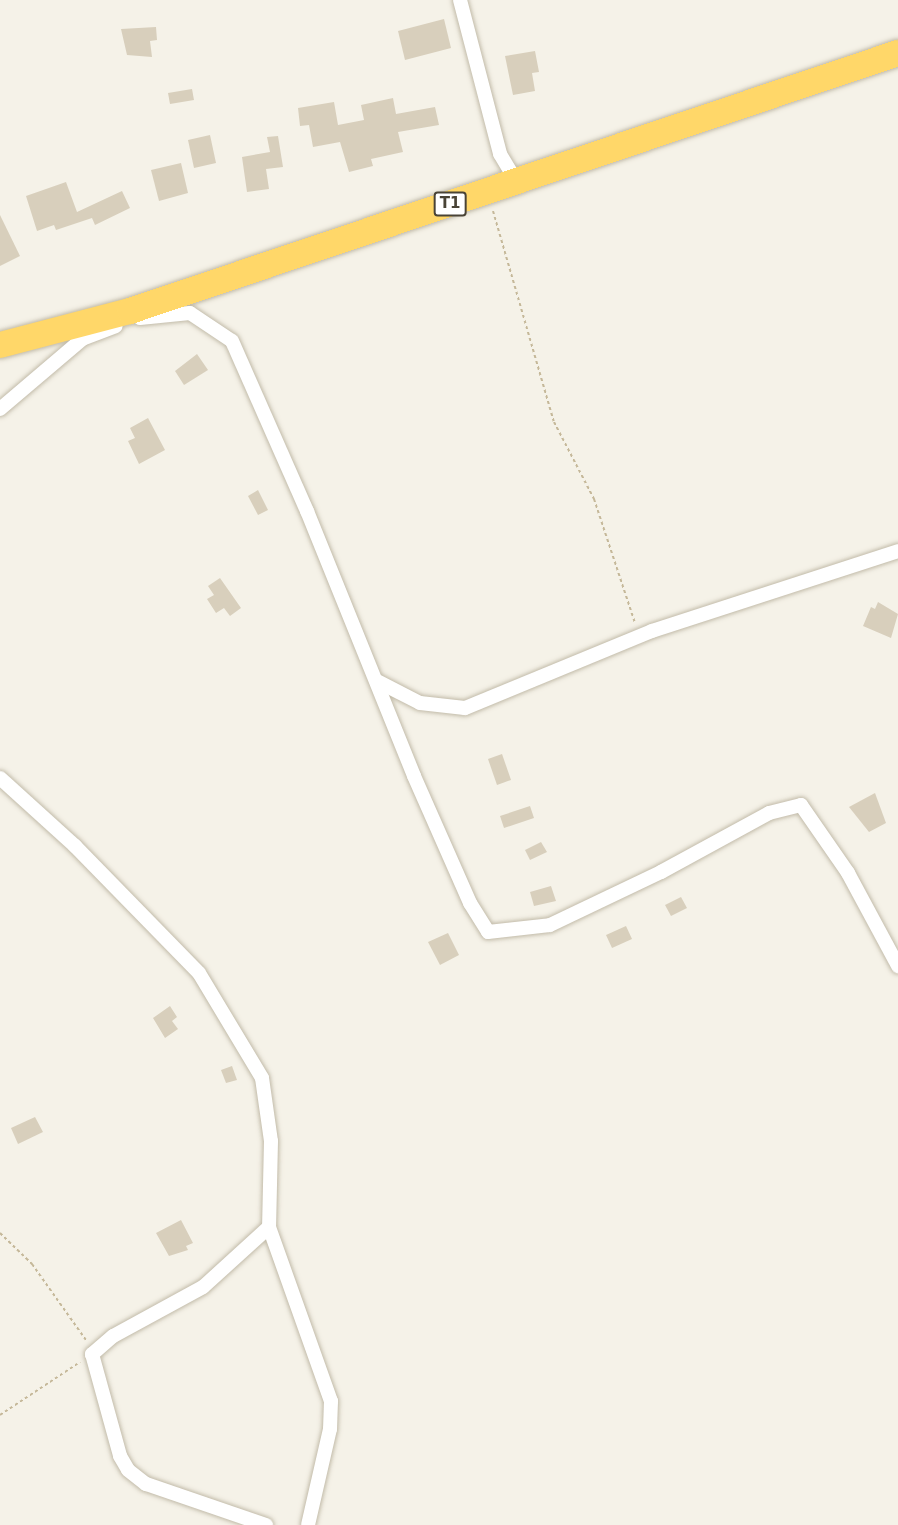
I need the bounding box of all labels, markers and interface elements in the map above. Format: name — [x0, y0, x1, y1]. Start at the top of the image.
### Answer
road number: T1 — [434, 192, 466, 216]

